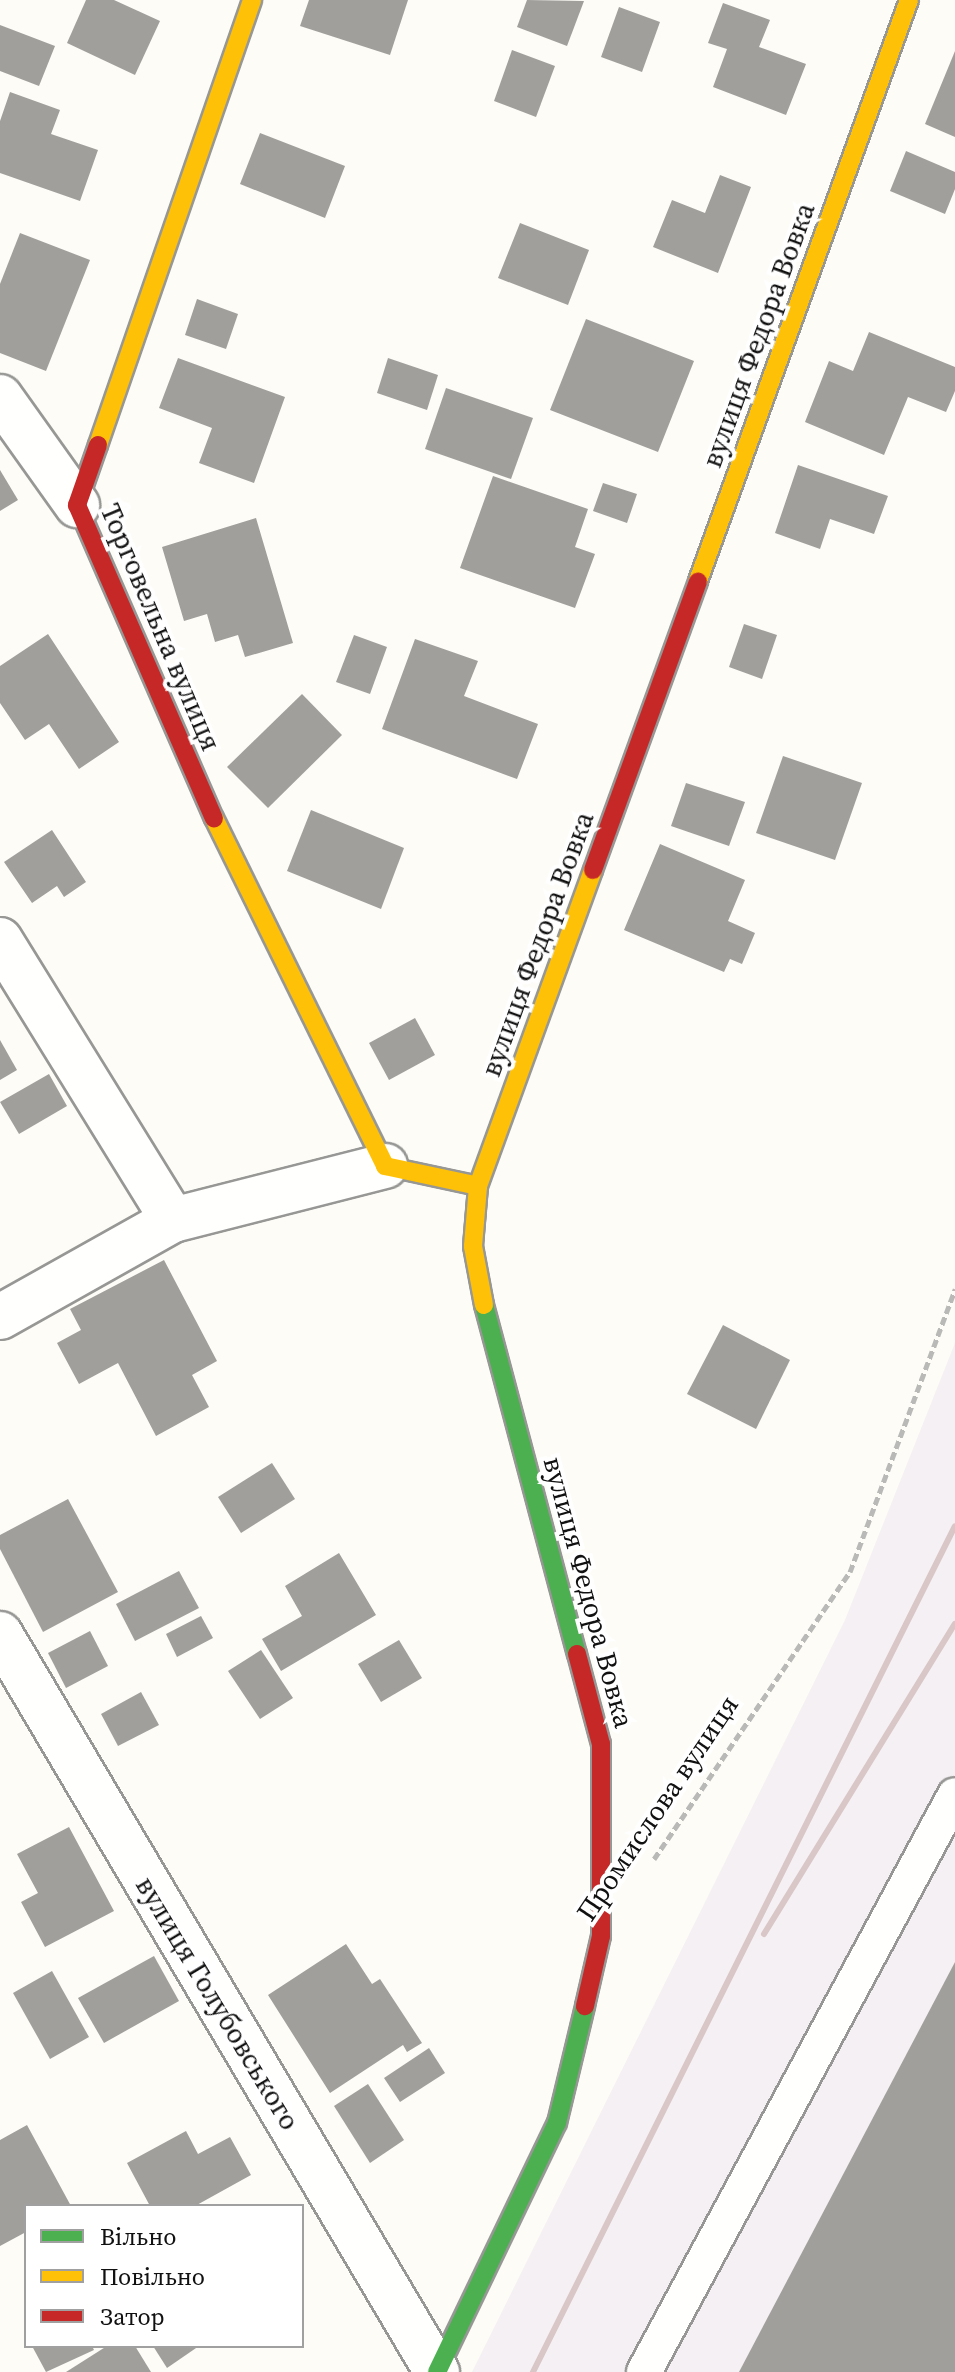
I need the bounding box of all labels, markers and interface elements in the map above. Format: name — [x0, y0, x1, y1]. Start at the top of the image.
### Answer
street label: вулиця Федора Вовка — [694, 198, 822, 472]
street label: Торговельна вулиця — [94, 498, 228, 756]
street label: вулиця Федора Вовка — [473, 807, 601, 1081]
street label: вулиця Федора Вовка — [537, 1453, 641, 1731]
street label: Промислова вулиця — [569, 1689, 745, 1927]
street label: вулиця Голубовського — [129, 1870, 307, 2136]
legend — [24, 2204, 304, 2348]
text: Вільно — [100, 2220, 176, 2253]
text: Повільно — [100, 2260, 205, 2293]
text: Затор — [100, 2300, 165, 2333]

